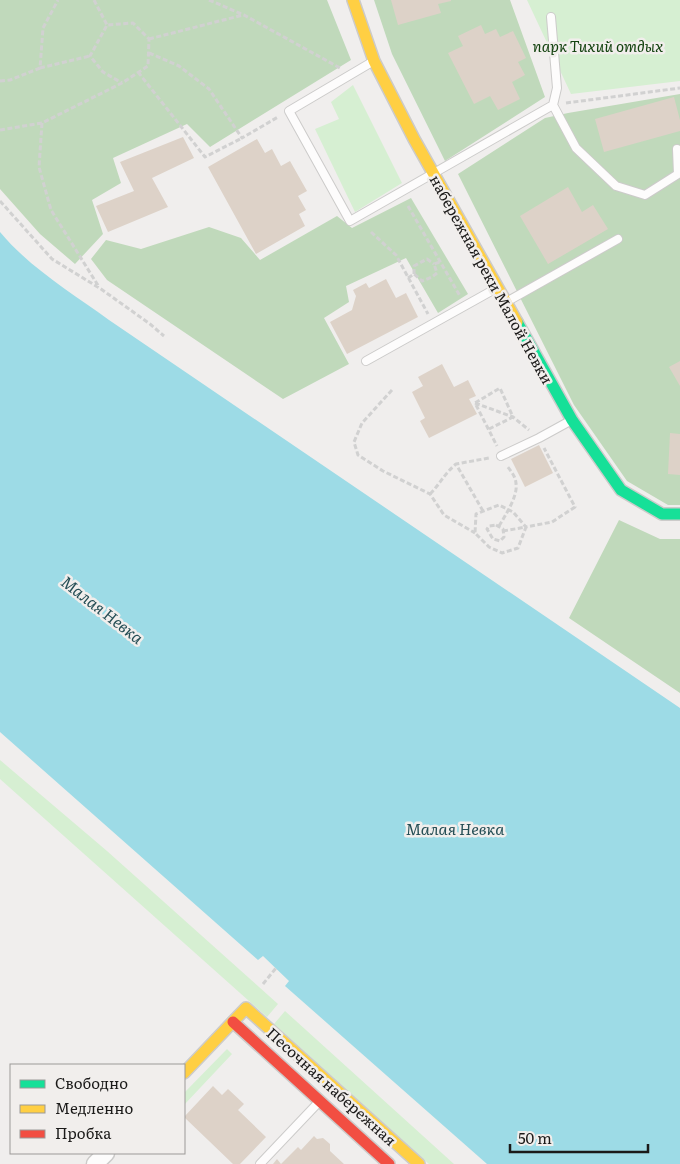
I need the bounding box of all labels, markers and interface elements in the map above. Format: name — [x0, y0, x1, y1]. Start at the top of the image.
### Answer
park label: парк Тихий отдых — [533, 34, 663, 57]
street label: набережная реки Малой Невки — [425, 170, 559, 388]
water label: Малая Невка — [57, 569, 150, 649]
water label: Малая Невка — [406, 816, 505, 840]
street label: Песочная набережная — [262, 1021, 402, 1151]
legend — [10, 1064, 185, 1154]
text: Свободно — [55, 1071, 128, 1094]
text: Медленно — [55, 1096, 133, 1119]
text: Пробка — [55, 1121, 112, 1144]
scale bar — [510, 1122, 648, 1154]
text: 50 m — [518, 1126, 552, 1149]

